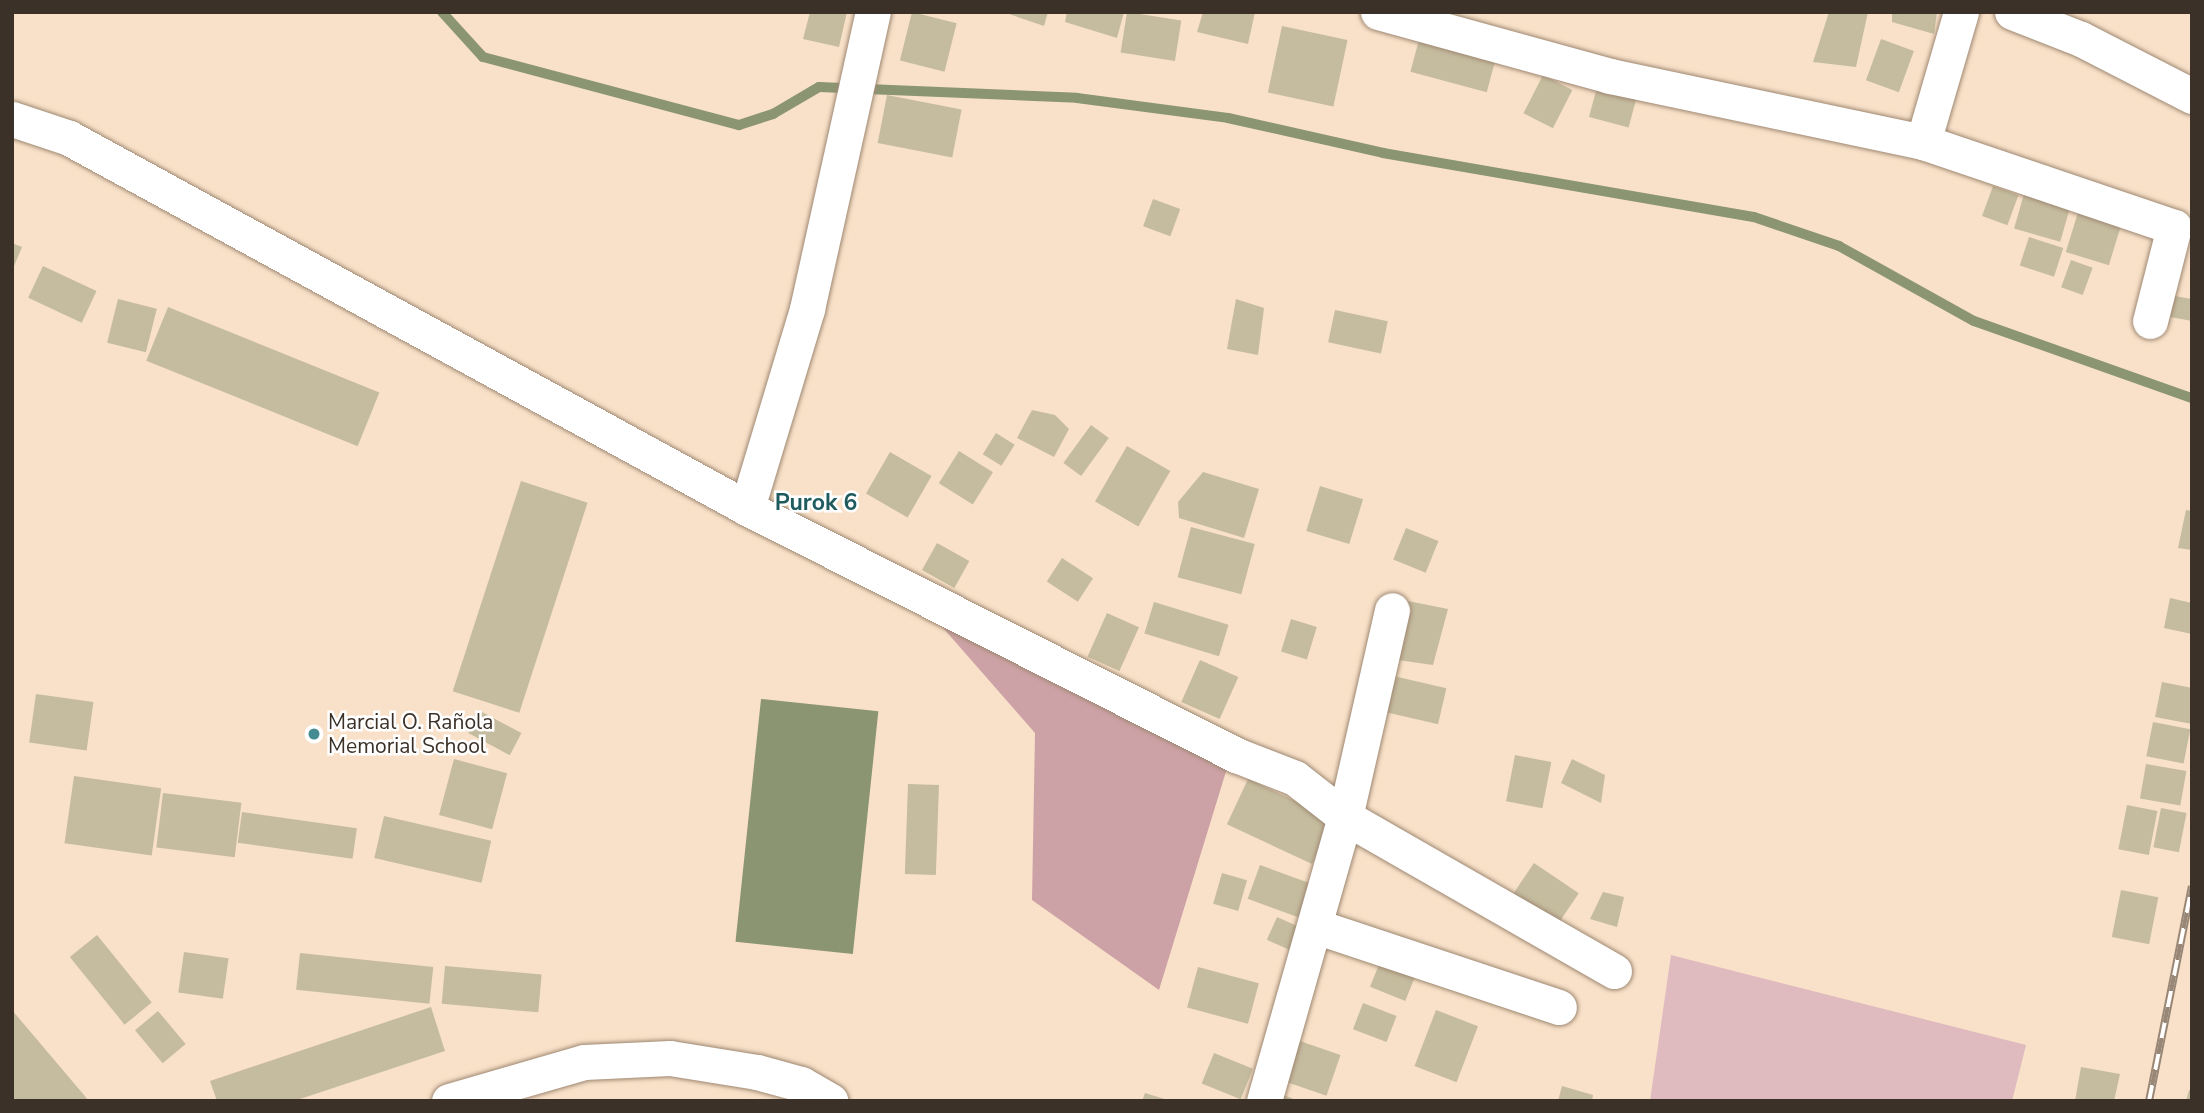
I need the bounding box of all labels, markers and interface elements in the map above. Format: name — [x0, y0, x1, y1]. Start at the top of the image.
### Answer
district label: Purok 6 — [775, 489, 857, 517]
place label: Marcial O. Rañola Memorial School — [328, 709, 493, 759]
marker: Marcial O. Rañola Memorial School — [306, 726, 322, 742]

